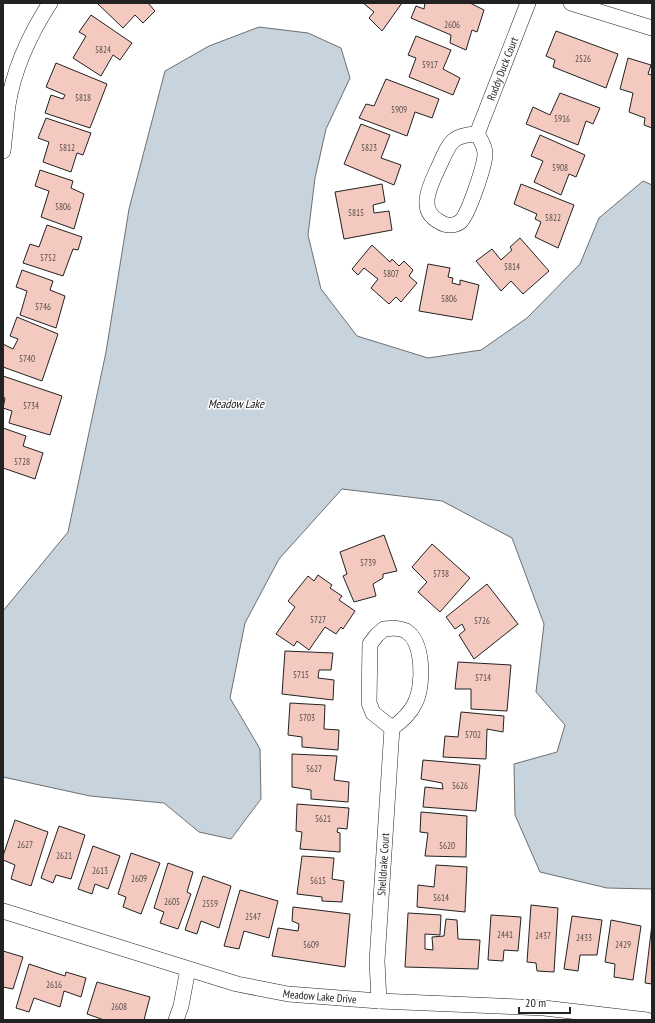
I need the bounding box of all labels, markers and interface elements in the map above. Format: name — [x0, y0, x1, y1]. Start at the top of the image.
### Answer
house number: 2606 — [444, 19, 460, 30]
street label: Ruddy Duck Court — [484, 35, 521, 103]
house number: 5824 — [95, 44, 111, 55]
house number: 2526 — [575, 53, 591, 64]
house number: 5917 — [422, 59, 438, 70]
house number: 5818 — [75, 92, 91, 103]
house number: 5909 — [391, 104, 407, 115]
house number: 5916 — [554, 113, 570, 124]
house number: 5812 — [59, 142, 75, 153]
house number: 5823 — [361, 142, 377, 153]
house number: 5908 — [552, 162, 568, 173]
house number: 5806 — [55, 201, 71, 212]
house number: 5815 — [348, 207, 364, 218]
house number: 5822 — [545, 212, 561, 223]
house number: 5752 — [40, 252, 56, 263]
house number: 5814 — [504, 261, 520, 272]
house number: 5807 — [383, 268, 399, 279]
house number: 5806 — [441, 293, 457, 304]
house number: 5746 — [35, 301, 51, 312]
house number: 5740 — [19, 353, 35, 364]
water label: Meadow Lake — [208, 396, 265, 411]
house number: 5734 — [23, 400, 39, 411]
house number: 5728 — [14, 456, 30, 467]
house number: 5739 — [360, 557, 376, 568]
house number: 5738 — [433, 568, 449, 579]
house number: 5727 — [310, 614, 326, 625]
house number: 5726 — [474, 615, 490, 626]
house number: 5715 — [293, 669, 309, 680]
house number: 5714 — [475, 672, 491, 683]
house number: 5703 — [299, 712, 315, 723]
house number: 5702 — [465, 729, 481, 740]
house number: 5627 — [306, 763, 322, 774]
house number: 5626 — [452, 780, 468, 791]
house number: 5621 — [315, 813, 331, 824]
street label: Shelldrake Court — [374, 832, 392, 896]
house number: 2627 — [17, 839, 33, 850]
house number: 5620 — [439, 840, 455, 851]
house number: 2621 — [56, 850, 72, 861]
house number: 2613 — [92, 865, 108, 876]
house number: 2609 — [131, 873, 147, 884]
house number: 5615 — [310, 875, 326, 886]
house number: 5614 — [433, 892, 449, 903]
house number: 2605 — [164, 896, 180, 907]
house number: 2559 — [202, 898, 218, 909]
house number: 2547 — [245, 911, 261, 922]
house number: 2441 — [497, 929, 513, 940]
house number: 2437 — [535, 930, 551, 941]
house number: 2433 — [576, 932, 592, 943]
house number: 5609 — [303, 939, 319, 950]
house number: 2429 — [615, 939, 631, 950]
house number: 2616 — [46, 979, 62, 990]
street label: Meadow Lake Drive — [282, 986, 358, 1006]
scale bar — [519, 989, 570, 1015]
text: 20 m — [525, 995, 546, 1010]
house number: 2608 — [111, 1001, 127, 1012]

